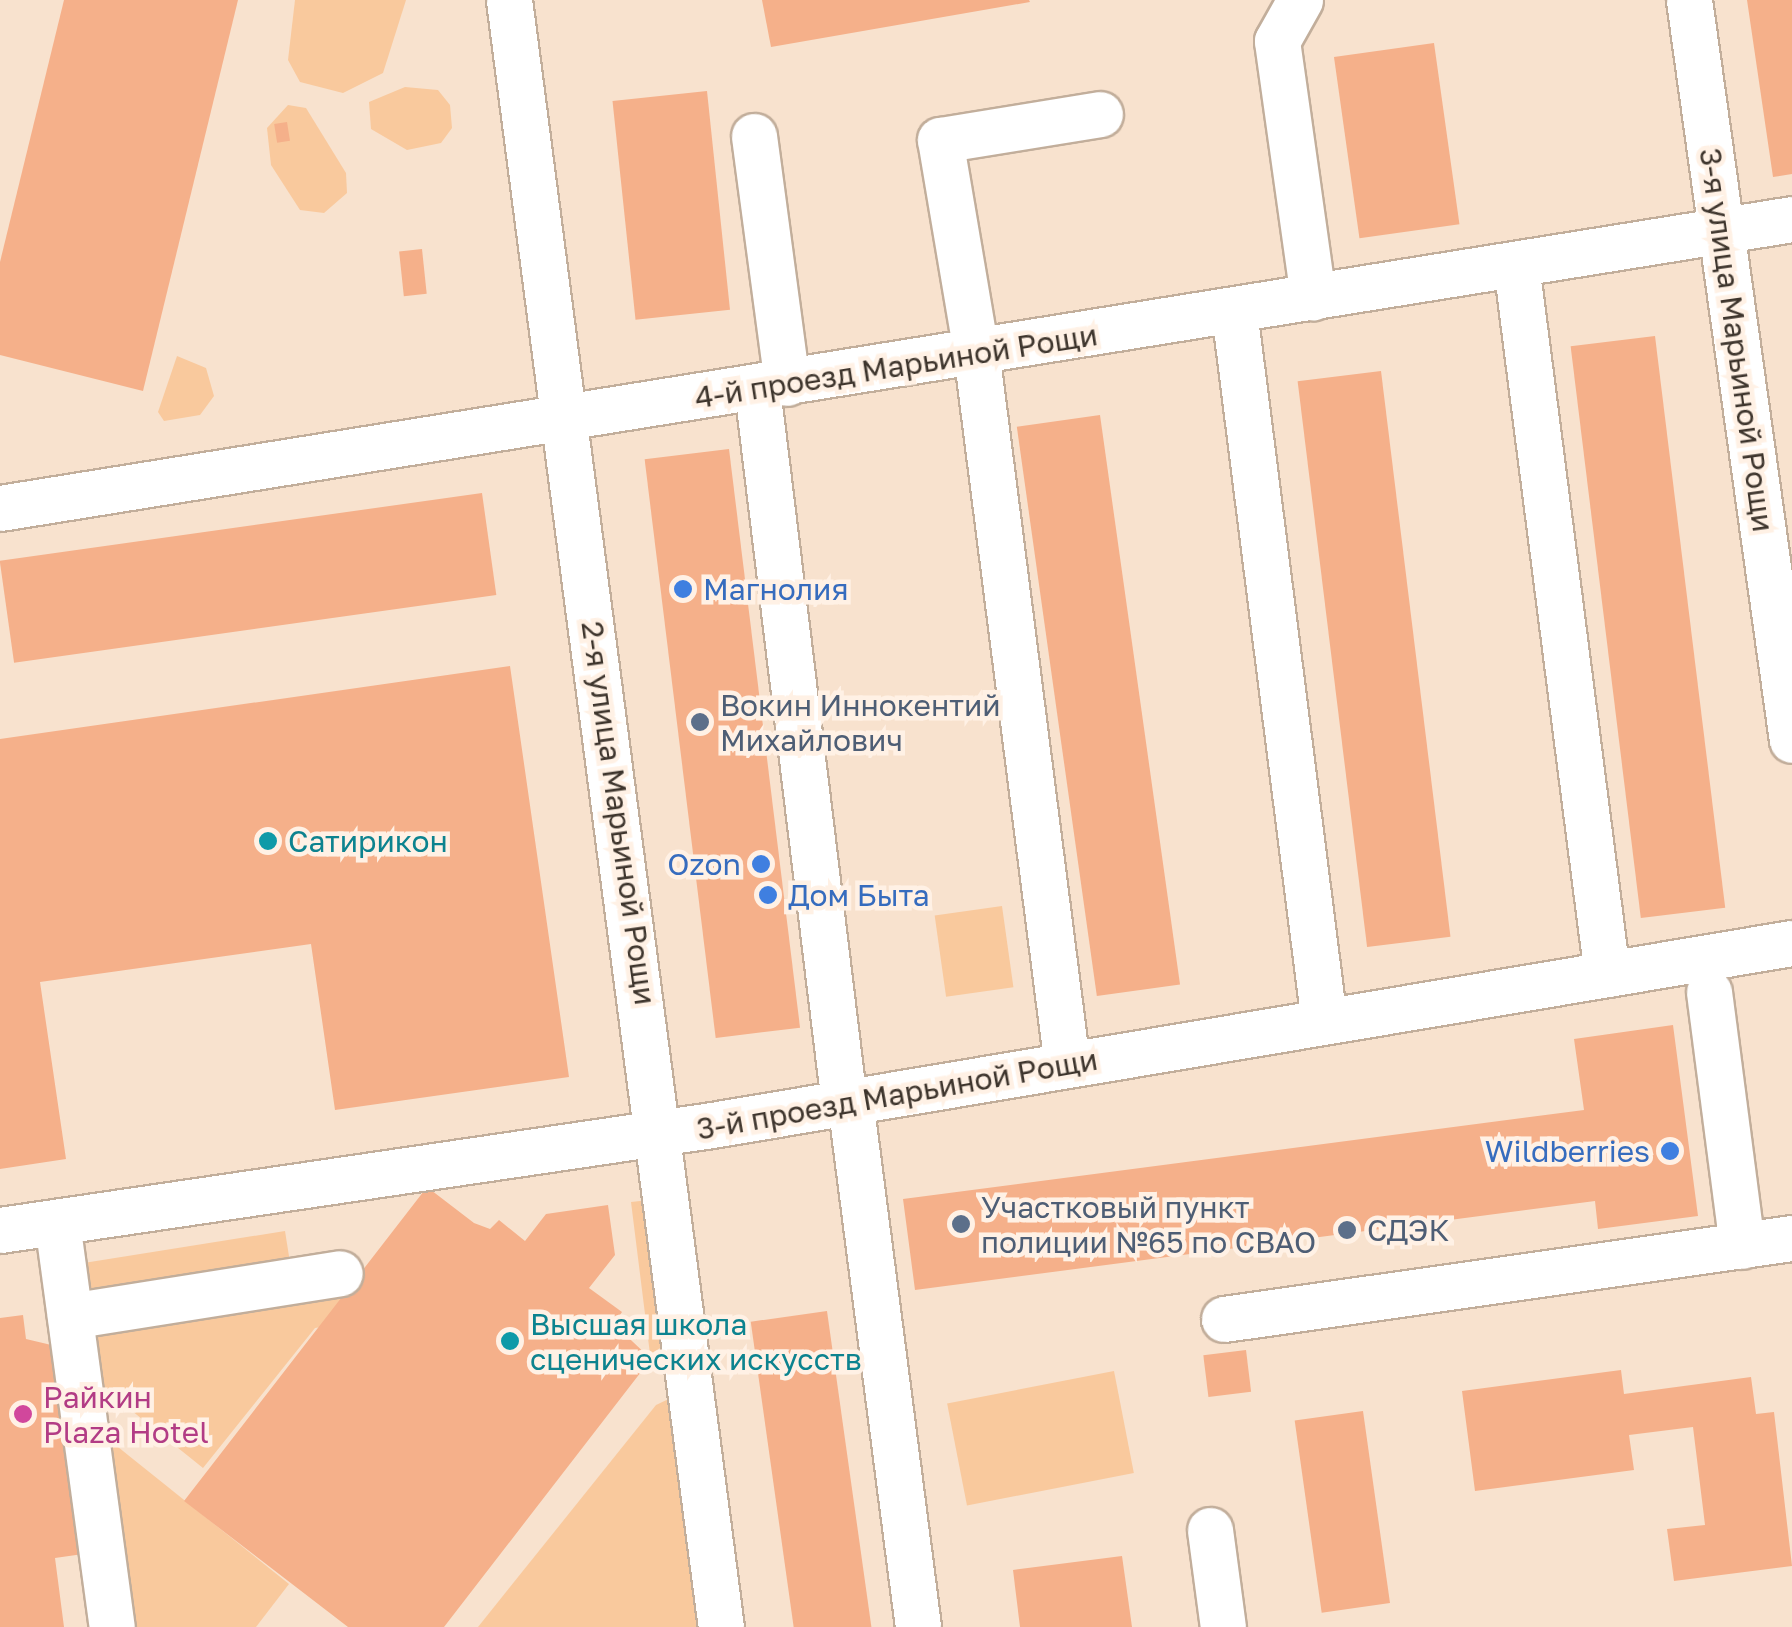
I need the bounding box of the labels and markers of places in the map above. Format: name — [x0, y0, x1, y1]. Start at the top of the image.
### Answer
place label: Магнолия — [703, 571, 848, 607]
marker: Магнолия — [672, 578, 694, 600]
place label: Вокин Иннокентий Михайлович — [720, 687, 1000, 758]
marker: Вокин Иннокентий Михайлович — [689, 711, 711, 733]
place label: Сатирикон — [288, 823, 448, 859]
marker: Сатирикон — [257, 830, 279, 852]
place label: Ozon — [667, 846, 741, 882]
marker: Ozon — [750, 853, 772, 875]
place label: Дом Быта — [788, 877, 930, 913]
marker: Дом Быта — [757, 884, 779, 906]
place label: Wildberries — [1485, 1133, 1650, 1169]
marker: Wildberries — [1659, 1140, 1681, 1162]
place label: Участковый пункт полиции №65 по СВАО — [981, 1189, 1316, 1260]
place label: СДЭК — [1367, 1212, 1449, 1248]
marker: Участковый пункт полиции №65 по СВАО — [950, 1213, 972, 1235]
marker: СДЭК — [1336, 1219, 1358, 1241]
place label: Высшая школа сценических искусств — [530, 1306, 862, 1376]
marker: Высшая школа сценических искусств — [499, 1330, 521, 1352]
place label: Райкин Plaza Hotel — [43, 1379, 209, 1450]
marker: Райкин Plaza Hotel — [12, 1403, 34, 1425]

